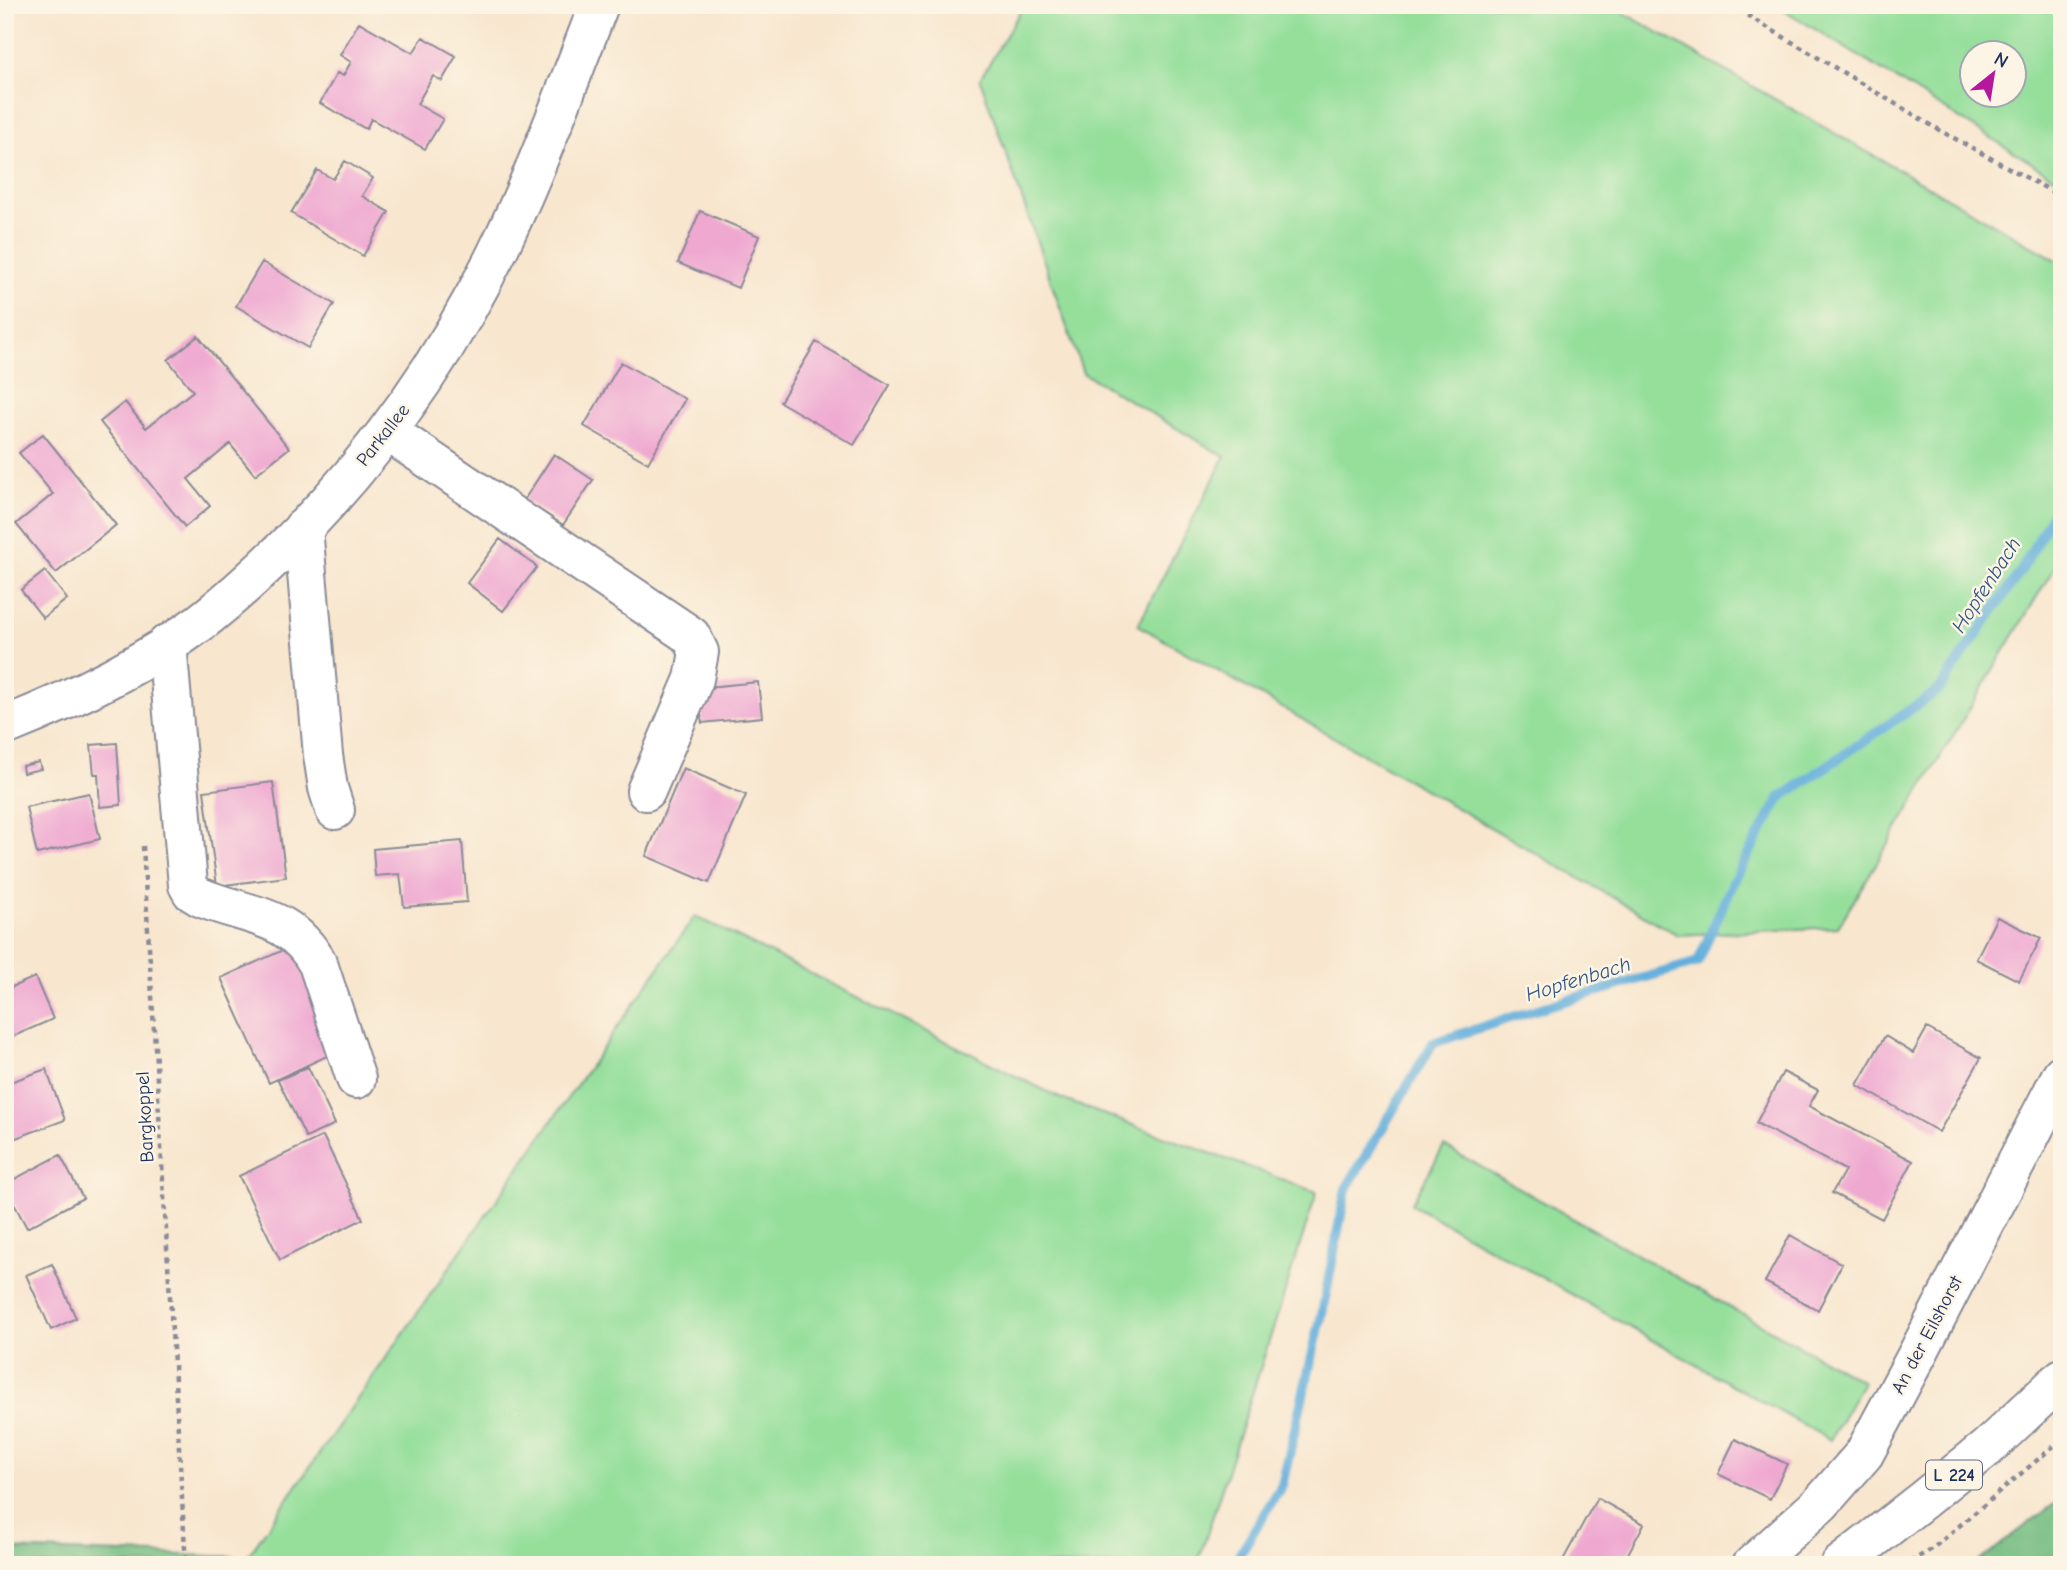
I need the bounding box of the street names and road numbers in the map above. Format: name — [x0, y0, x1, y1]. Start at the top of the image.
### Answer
street label: Parkallee — [352, 399, 414, 471]
street label: Bargkoppel — [132, 1071, 158, 1163]
street label: An der Eilshorst — [1887, 1272, 1968, 1398]
road number: L 224 — [1926, 1460, 1982, 1490]

